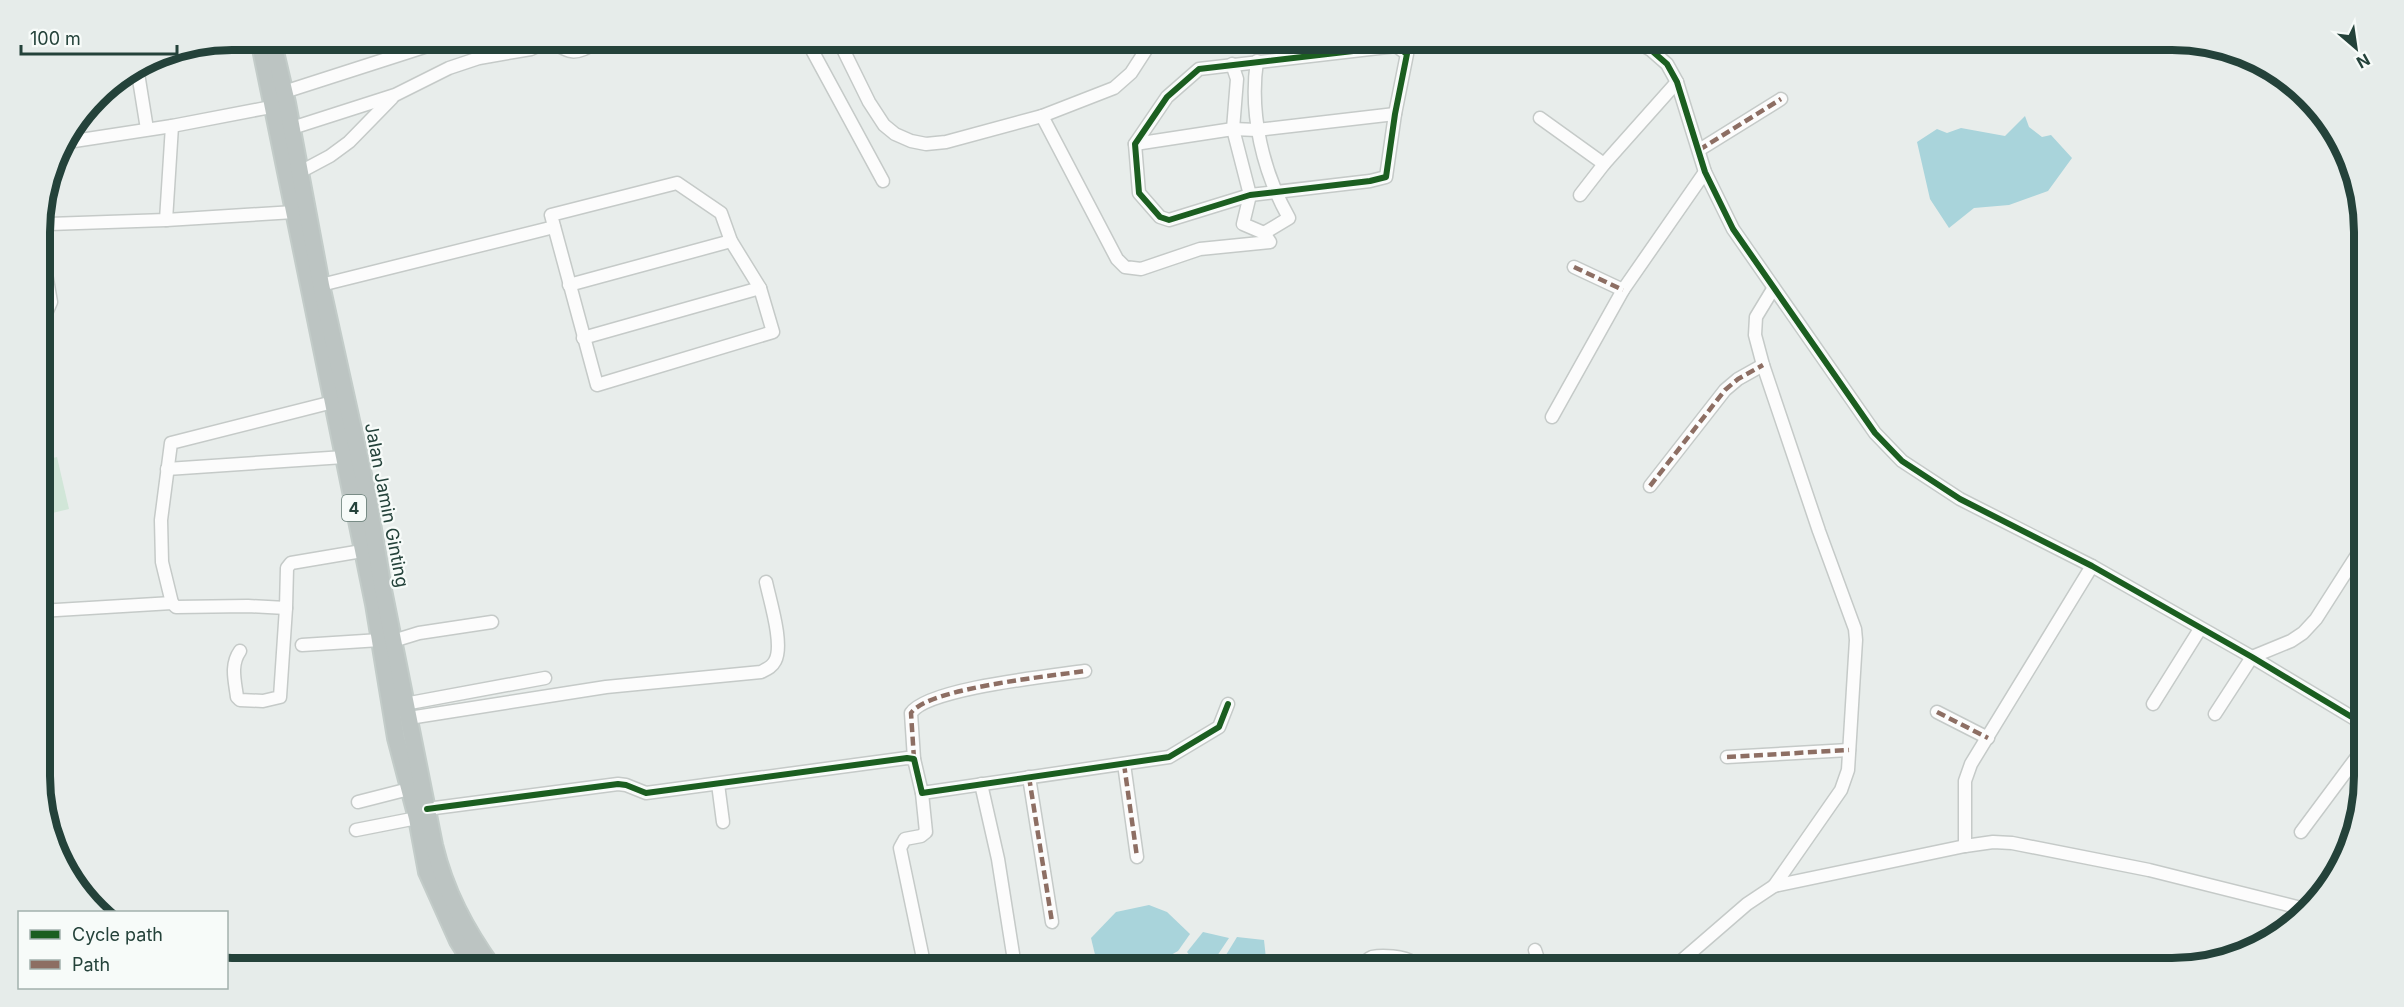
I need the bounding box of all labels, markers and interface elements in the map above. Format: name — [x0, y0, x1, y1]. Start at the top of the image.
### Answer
scale bar — [21, 18, 177, 56]
north arrow — [2326, 18, 2386, 78]
text: 100 m — [30, 28, 81, 49]
text: N — [2353, 49, 2373, 73]
street label: Jalan Jamin Ginting — [361, 421, 413, 589]
road number: 4 — [342, 495, 366, 521]
legend — [18, 911, 228, 989]
text: Cycle path — [72, 924, 163, 945]
text: Path — [72, 954, 110, 975]

